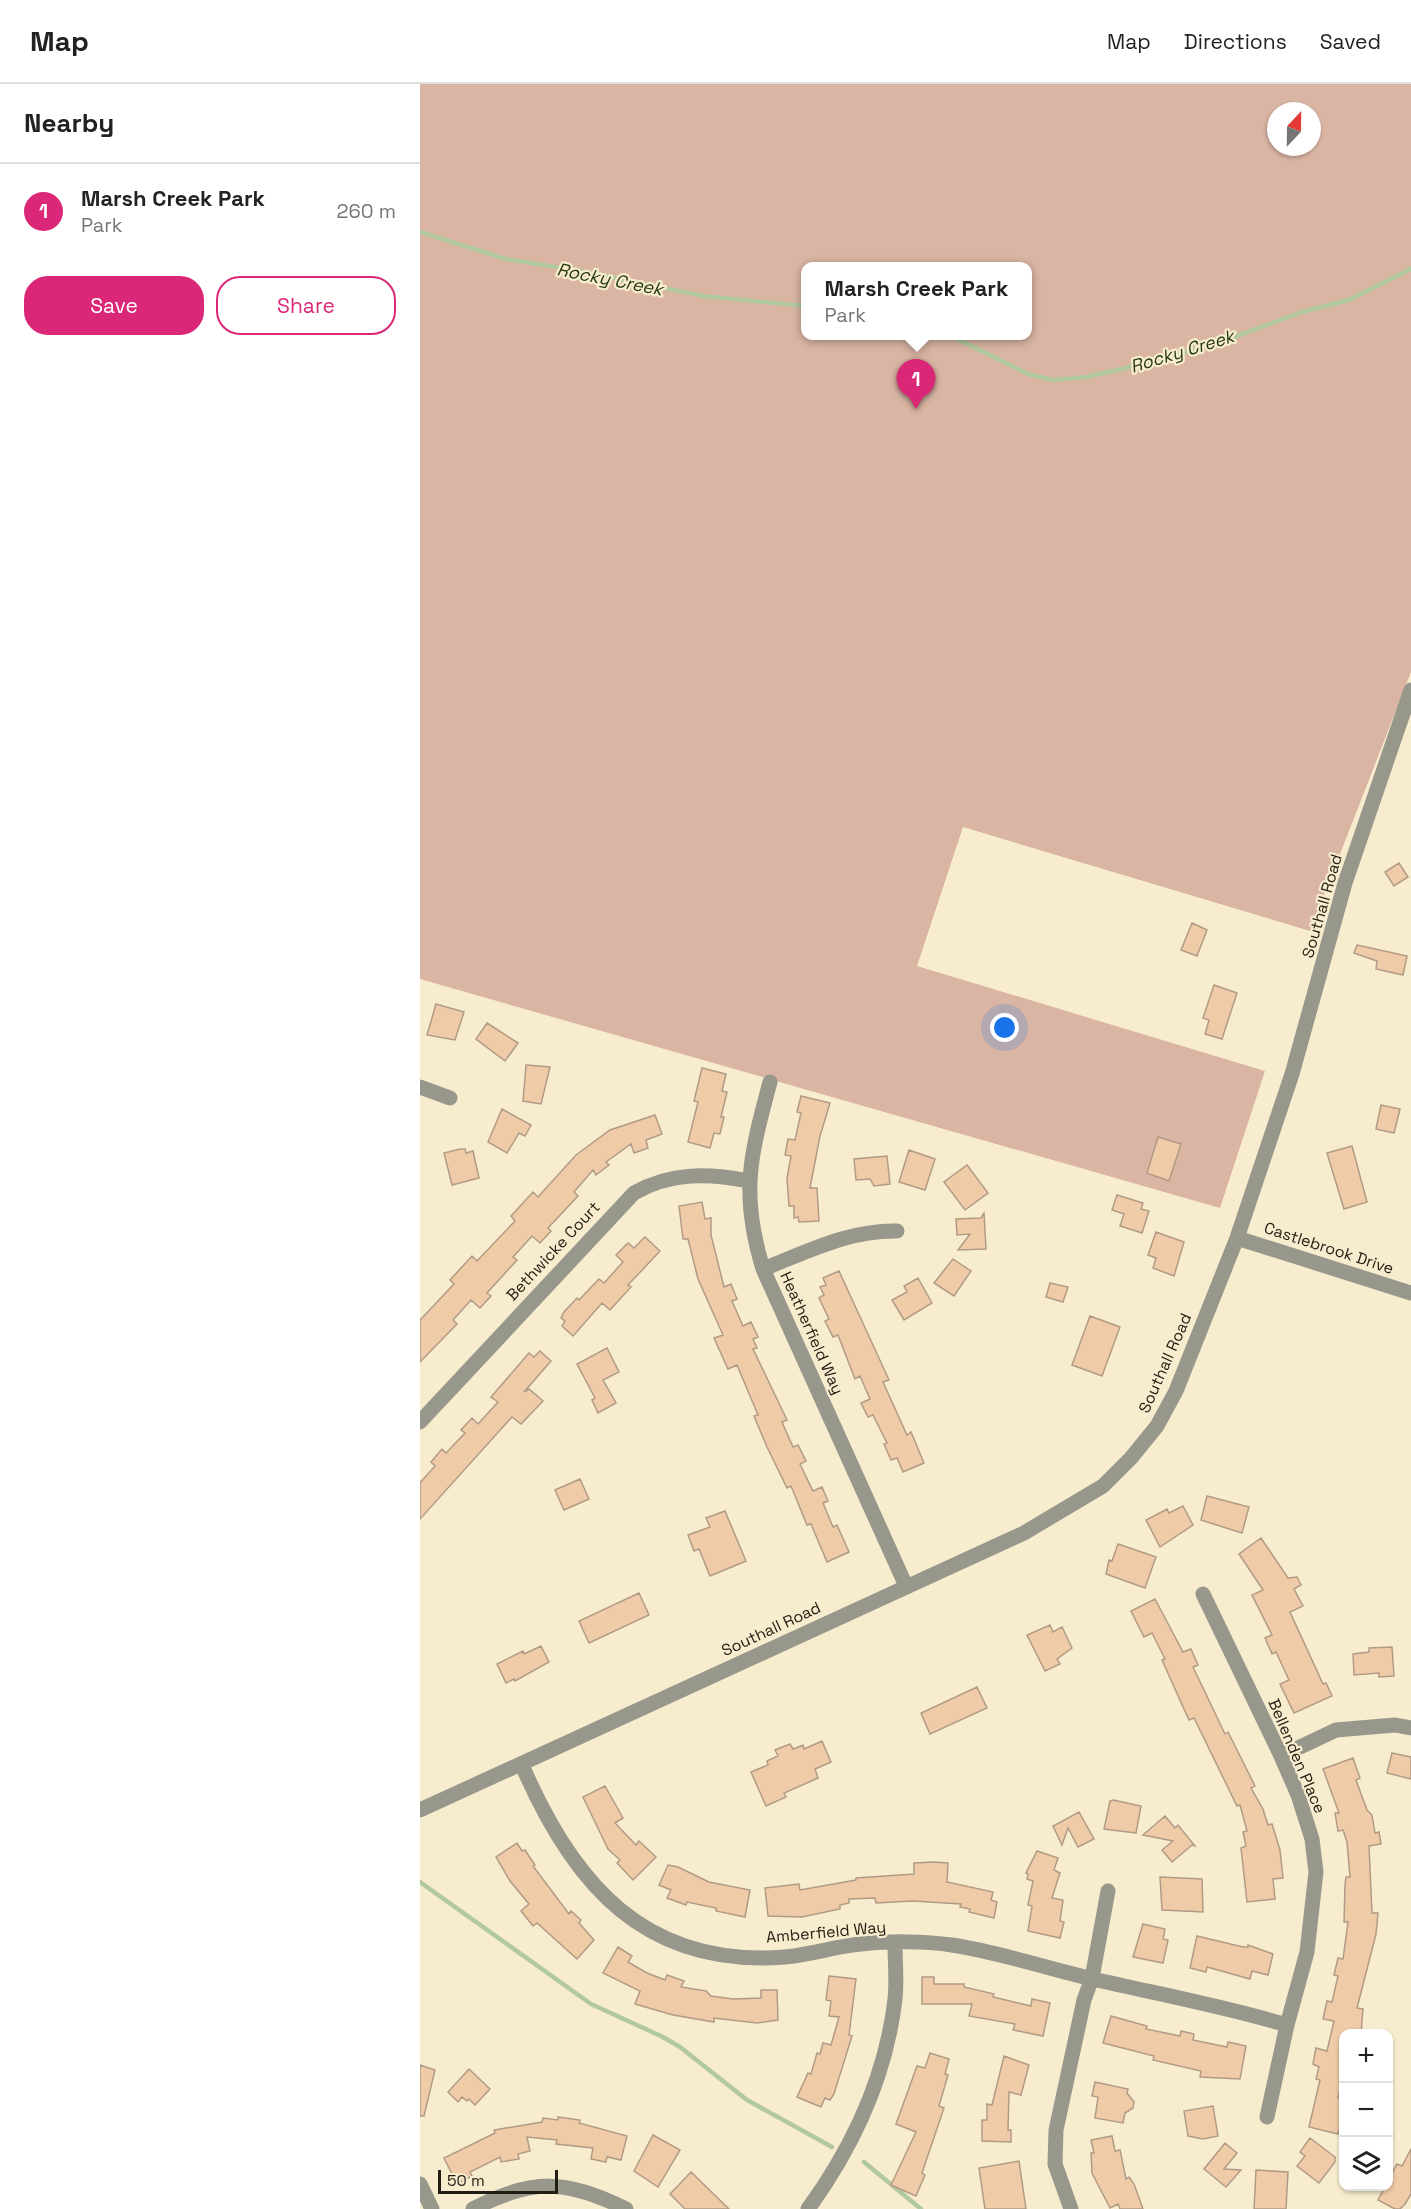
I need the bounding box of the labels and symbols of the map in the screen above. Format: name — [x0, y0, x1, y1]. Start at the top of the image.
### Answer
north arrow — [1267, 102, 1321, 156]
water label: Rocky Creek — [555, 257, 667, 301]
water label: Rocky Creek — [1127, 324, 1239, 378]
pin: 1 — [896, 360, 936, 409]
street label: Southall Road — [1297, 852, 1347, 960]
your location — [990, 1013, 1019, 1042]
street label: Bethwicke Court — [502, 1197, 604, 1305]
street label: Castlebrook Drive — [1261, 1217, 1397, 1279]
street label: Heatherfield Way — [776, 1268, 848, 1398]
street label: Southall Road — [1134, 1310, 1196, 1416]
street label: Southall Road — [718, 1597, 824, 1661]
street label: Bellenden Place — [1263, 1696, 1331, 1816]
street label: Amberfield Way — [765, 1916, 887, 1948]
scale bar — [438, 2167, 558, 2194]

